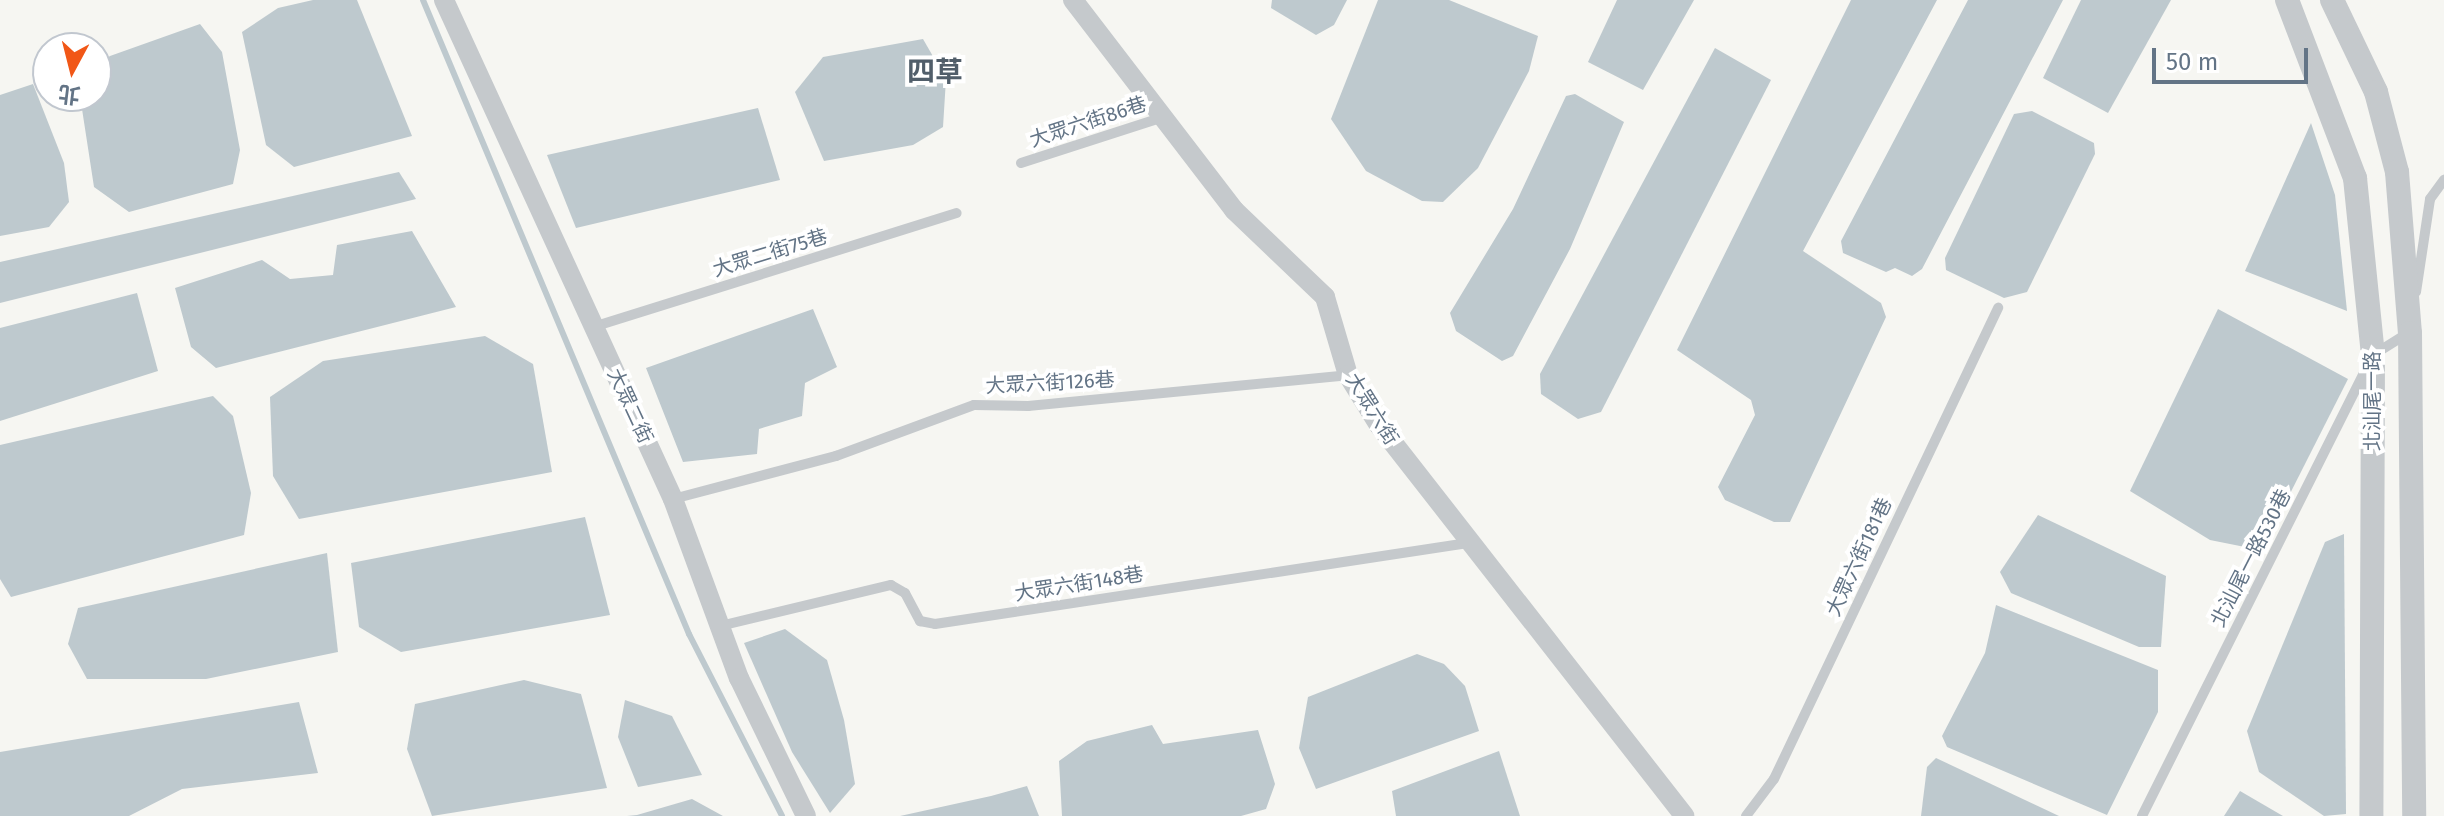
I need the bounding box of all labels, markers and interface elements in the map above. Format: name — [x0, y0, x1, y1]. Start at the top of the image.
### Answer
north arrow — [32, 32, 112, 112]
scale bar — [2156, 32, 2312, 82]
text: 50 m — [2166, 48, 2218, 76]
district label: 四草 — [907, 55, 963, 89]
text: 北 — [57, 80, 82, 109]
street label: 大眾六街86巷 — [1026, 92, 1150, 152]
street label: 大眾二街75巷 — [710, 224, 830, 282]
street label: 北汕尾一路 — [2360, 351, 2384, 451]
street label: 大眾二街 — [602, 365, 658, 447]
street label: 大眾六街126巷 — [985, 368, 1115, 398]
street label: 大眾六街 — [1341, 369, 1403, 449]
street label: 北汕尾一路530巷 — [2206, 485, 2296, 631]
street label: 大眾六街181巷 — [1821, 494, 1897, 620]
street label: 大眾六街148巷 — [1013, 562, 1145, 606]

